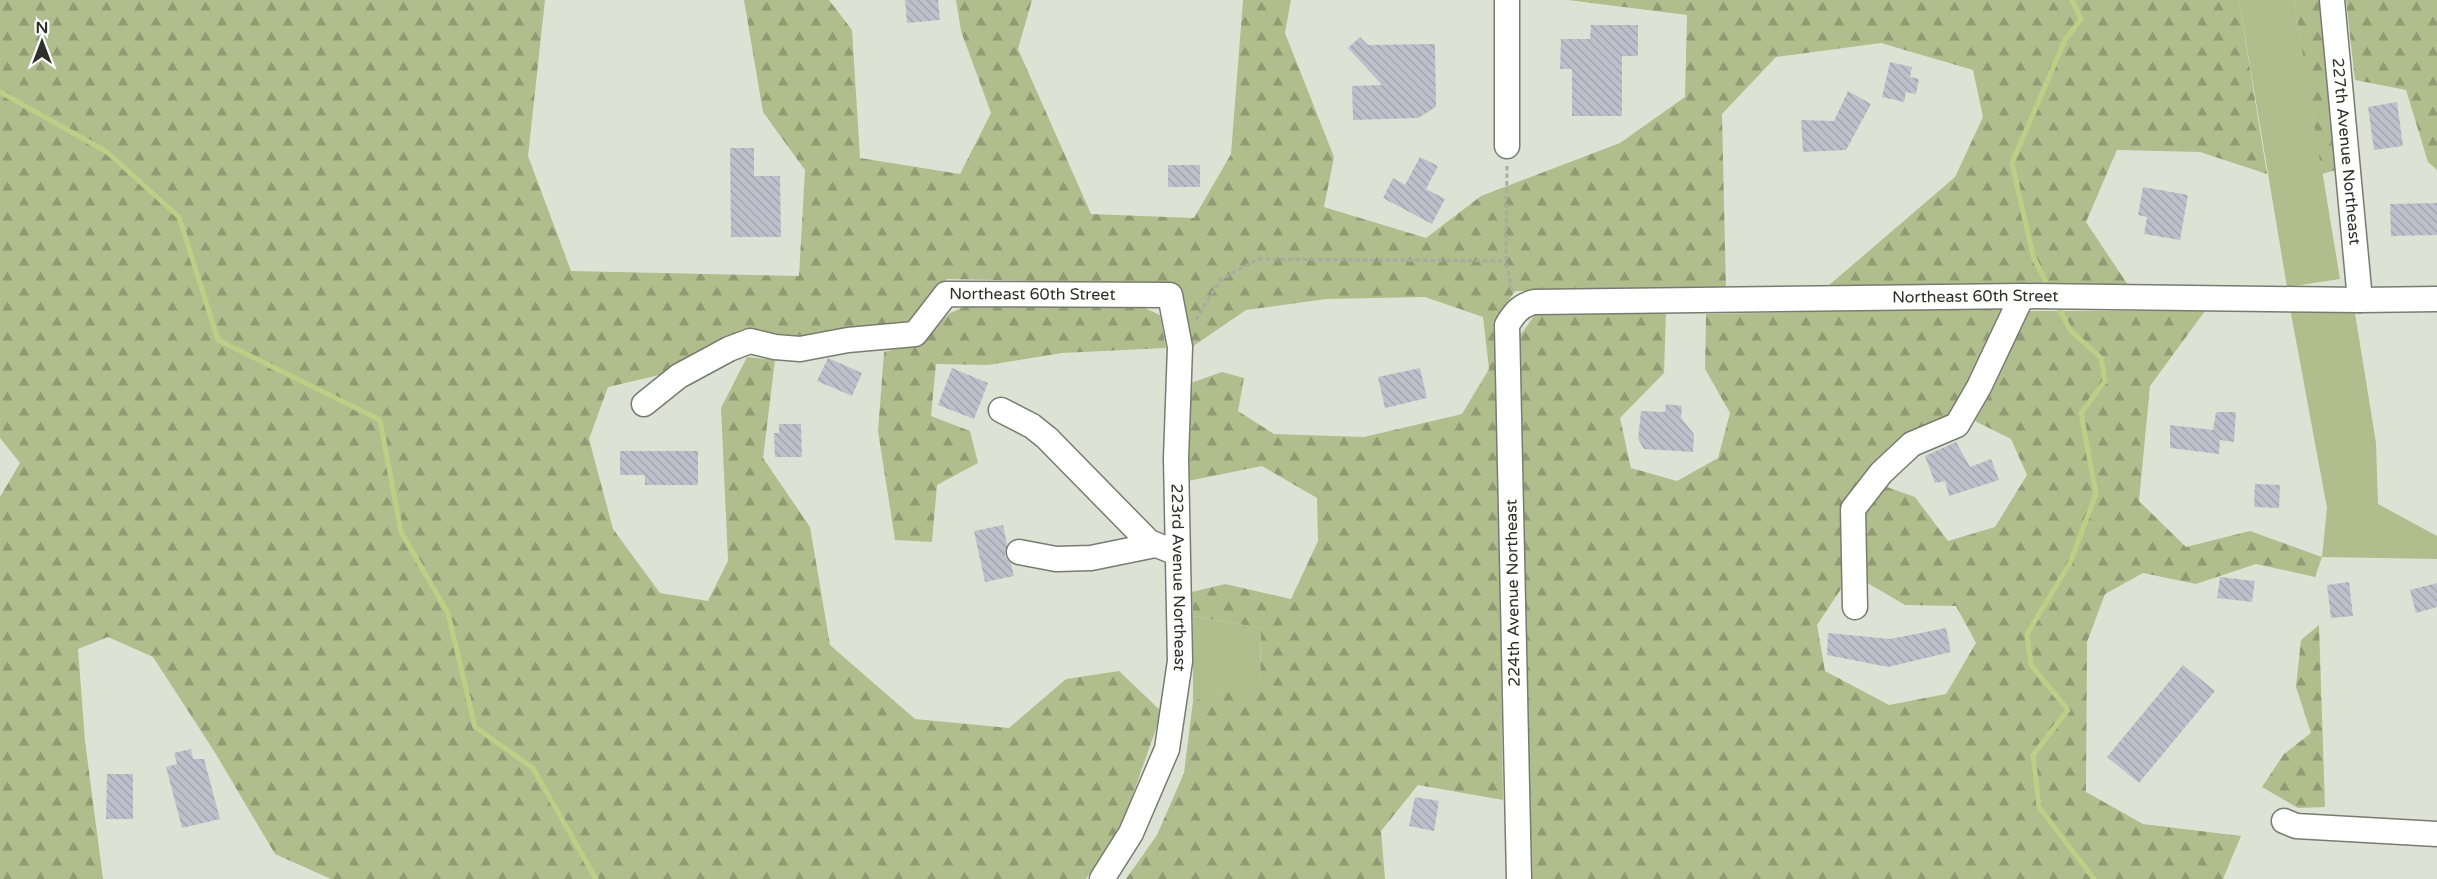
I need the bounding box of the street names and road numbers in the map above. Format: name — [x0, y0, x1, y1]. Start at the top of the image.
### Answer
street label: 227th Avenue Northeast — [2327, 57, 2365, 246]
street label: Northeast 60th Street — [949, 284, 1116, 305]
street label: Northeast 60th Street — [1892, 286, 2059, 308]
street label: 223rd Avenue Northeast — [1167, 483, 1190, 673]
street label: 224th Avenue Northeast — [1501, 499, 1525, 687]

